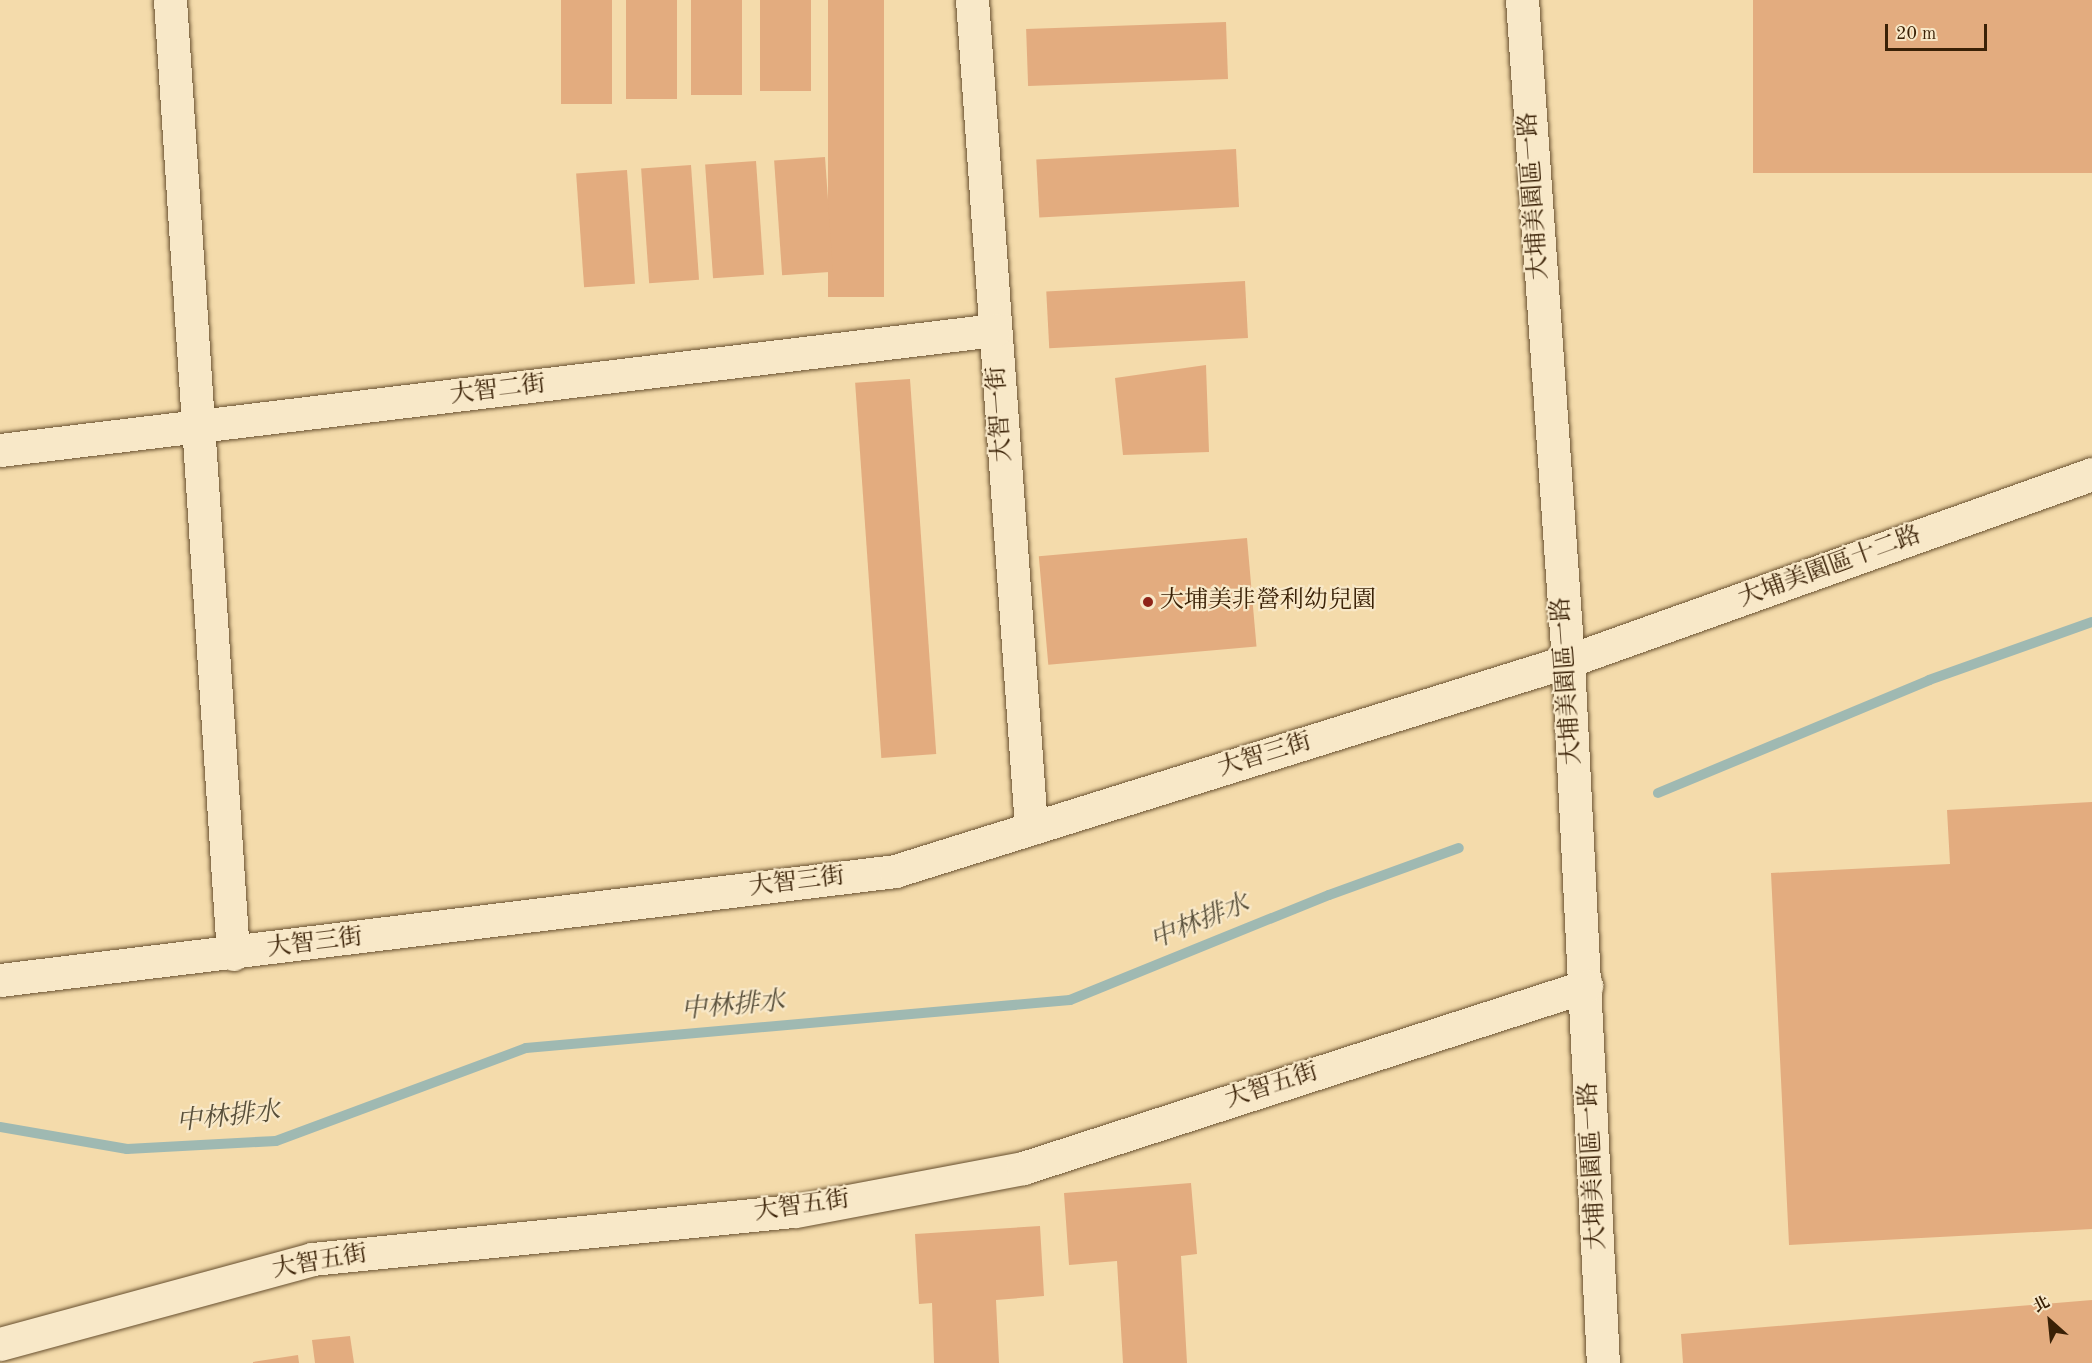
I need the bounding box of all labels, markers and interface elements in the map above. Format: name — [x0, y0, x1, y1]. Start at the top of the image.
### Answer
scale bar — [1888, 12, 1990, 50]
text: 20 m — [1896, 25, 1936, 43]
street label: 大埔美園區一路 — [1515, 111, 1555, 281]
street label: 大智一街 — [983, 365, 1019, 463]
street label: 大智二街 — [449, 371, 547, 411]
street label: 大埔美園區十二路 — [1735, 522, 1925, 614]
place label: 大埔美非營利幼兒園 — [1160, 588, 1376, 616]
marker: 大埔美非營利幼兒園 — [1141, 595, 1155, 609]
street label: 大埔美園區一路 — [1548, 596, 1588, 766]
street label: 大智三街 — [1215, 728, 1315, 784]
street label: 大智三街 — [748, 863, 846, 903]
water label: 中林排水 — [1146, 889, 1254, 957]
street label: 大智三街 — [266, 924, 364, 964]
water label: 中林排水 — [680, 987, 786, 1027]
street label: 大智五街 — [1222, 1058, 1322, 1116]
street label: 大埔美園區一路 — [1575, 1081, 1613, 1251]
water label: 中林排水 — [175, 1097, 281, 1139]
street label: 大智五街 — [752, 1186, 852, 1228]
street label: 大智五街 — [270, 1240, 370, 1286]
north arrow — [2020, 1291, 2080, 1351]
text: 北 — [2031, 1294, 2053, 1316]

